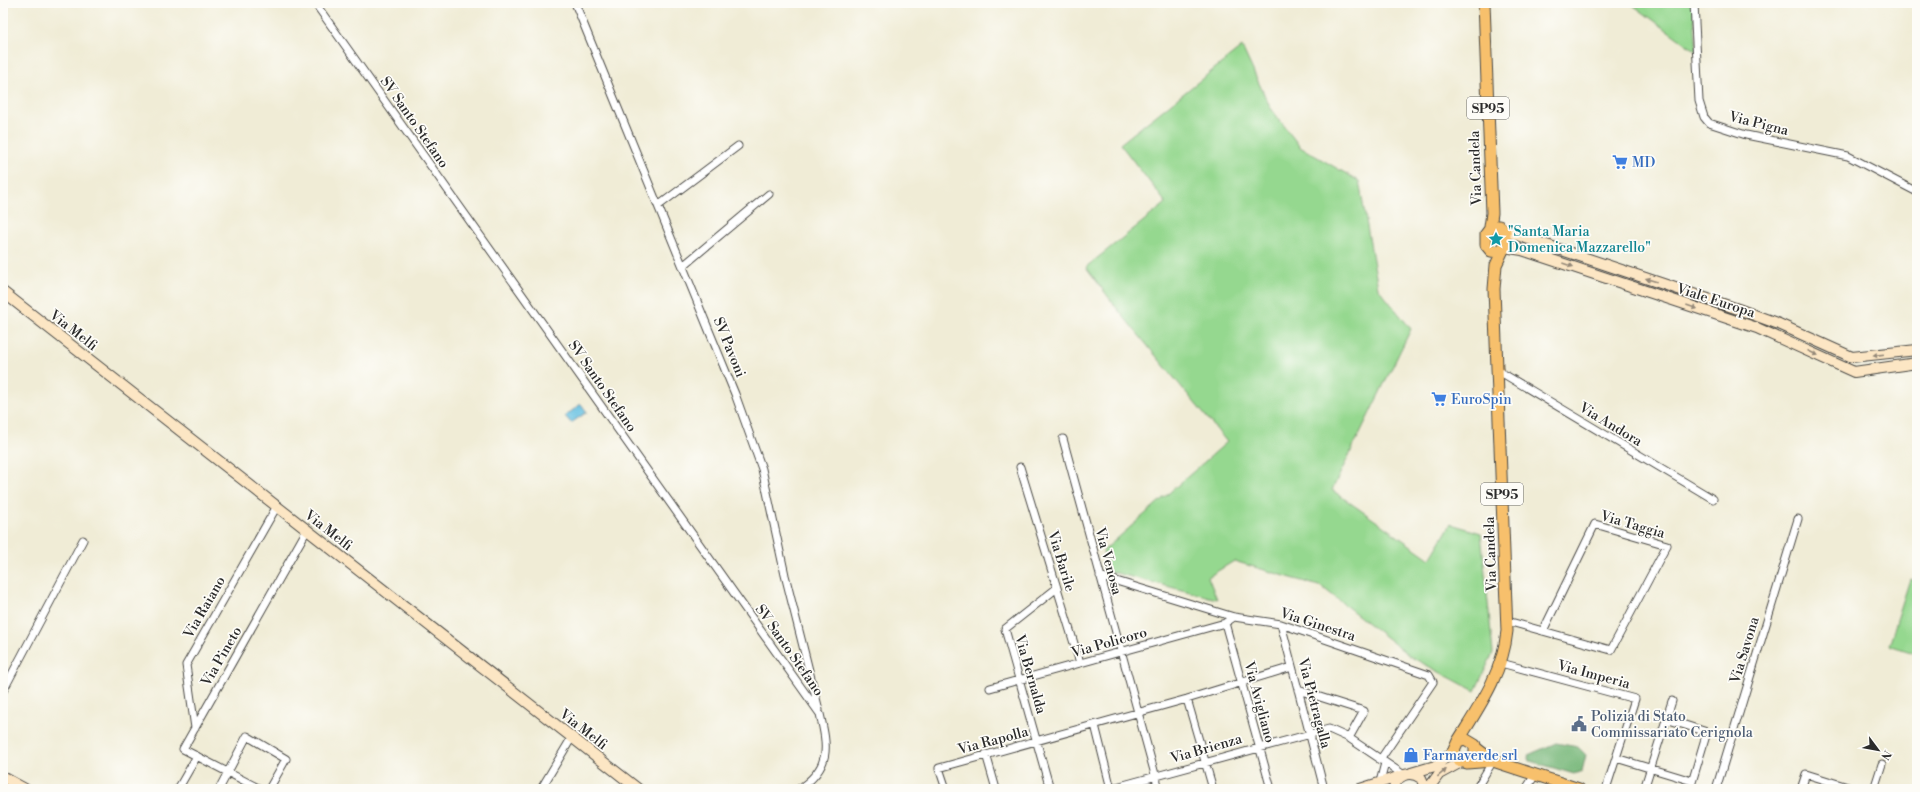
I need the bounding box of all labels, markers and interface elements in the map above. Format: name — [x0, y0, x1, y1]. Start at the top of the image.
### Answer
street label: SV Santo Stefano — [376, 73, 452, 172]
road number: SP95 — [1467, 97, 1509, 119]
street label: Via Pigna — [1726, 108, 1791, 140]
street label: Via Candela — [1466, 129, 1486, 207]
supermarket icon: MD — [1611, 153, 1629, 171]
place label: MD — [1632, 154, 1655, 172]
place label: "Santa Maria Domenica Mazzarello" — [1508, 223, 1651, 257]
place icon: "Santa Maria Domenica Mazzarello" — [1487, 230, 1505, 248]
one-way arrow — [1563, 263, 1575, 269]
one-way arrow — [1645, 276, 1657, 282]
street label: Viale Europa — [1673, 279, 1758, 322]
one-way arrow — [1686, 304, 1698, 310]
street label: Via Melfi — [45, 306, 101, 355]
street label: SV Pavoni — [709, 315, 749, 381]
street label: SV Santo Stefano — [564, 337, 640, 436]
one-way arrow — [1807, 351, 1819, 357]
one-way arrow — [1872, 352, 1884, 358]
supermarket icon: EuroSpin — [1430, 390, 1448, 408]
place label: EuroSpin — [1451, 391, 1512, 409]
street label: Via Andora — [1575, 398, 1646, 451]
road number: SP95 — [1481, 483, 1523, 505]
street label: Via Melfi — [300, 506, 356, 555]
street label: Via Taggia — [1598, 507, 1668, 543]
street label: Via Candela — [1481, 515, 1501, 593]
street label: Via Venosa — [1090, 525, 1126, 598]
street label: Via Barile — [1043, 528, 1079, 594]
street label: Via Raiano — [179, 573, 230, 643]
street label: SV Santo Stefano — [751, 601, 827, 700]
street label: Via Ginestra — [1277, 604, 1359, 646]
street label: Via Savona — [1726, 614, 1764, 687]
street label: Via Pineto — [197, 623, 246, 690]
street label: Via Policoro — [1068, 624, 1149, 663]
street label: Via Bernalda — [1010, 632, 1050, 717]
street label: Via Pietragalla — [1293, 655, 1335, 751]
street label: Via Imperia — [1554, 656, 1633, 694]
street label: Via Avigliano — [1239, 659, 1279, 745]
street label: Via Melfi — [555, 705, 611, 754]
place label: Polizia di Stato Commissariato Cerignola — [1591, 708, 1754, 742]
public building icon: Polizia di Stato Commissariato Cerignola — [1570, 715, 1588, 733]
street label: Via Rapolla — [955, 723, 1031, 759]
street label: Via Brienza — [1167, 730, 1245, 768]
north arrow — [1858, 730, 1898, 770]
shop icon: Farmaverde srl — [1402, 746, 1420, 764]
place label: Farmaverde srl — [1423, 747, 1518, 765]
text: N — [1877, 747, 1894, 762]
one-way arrow — [1437, 768, 1448, 777]

